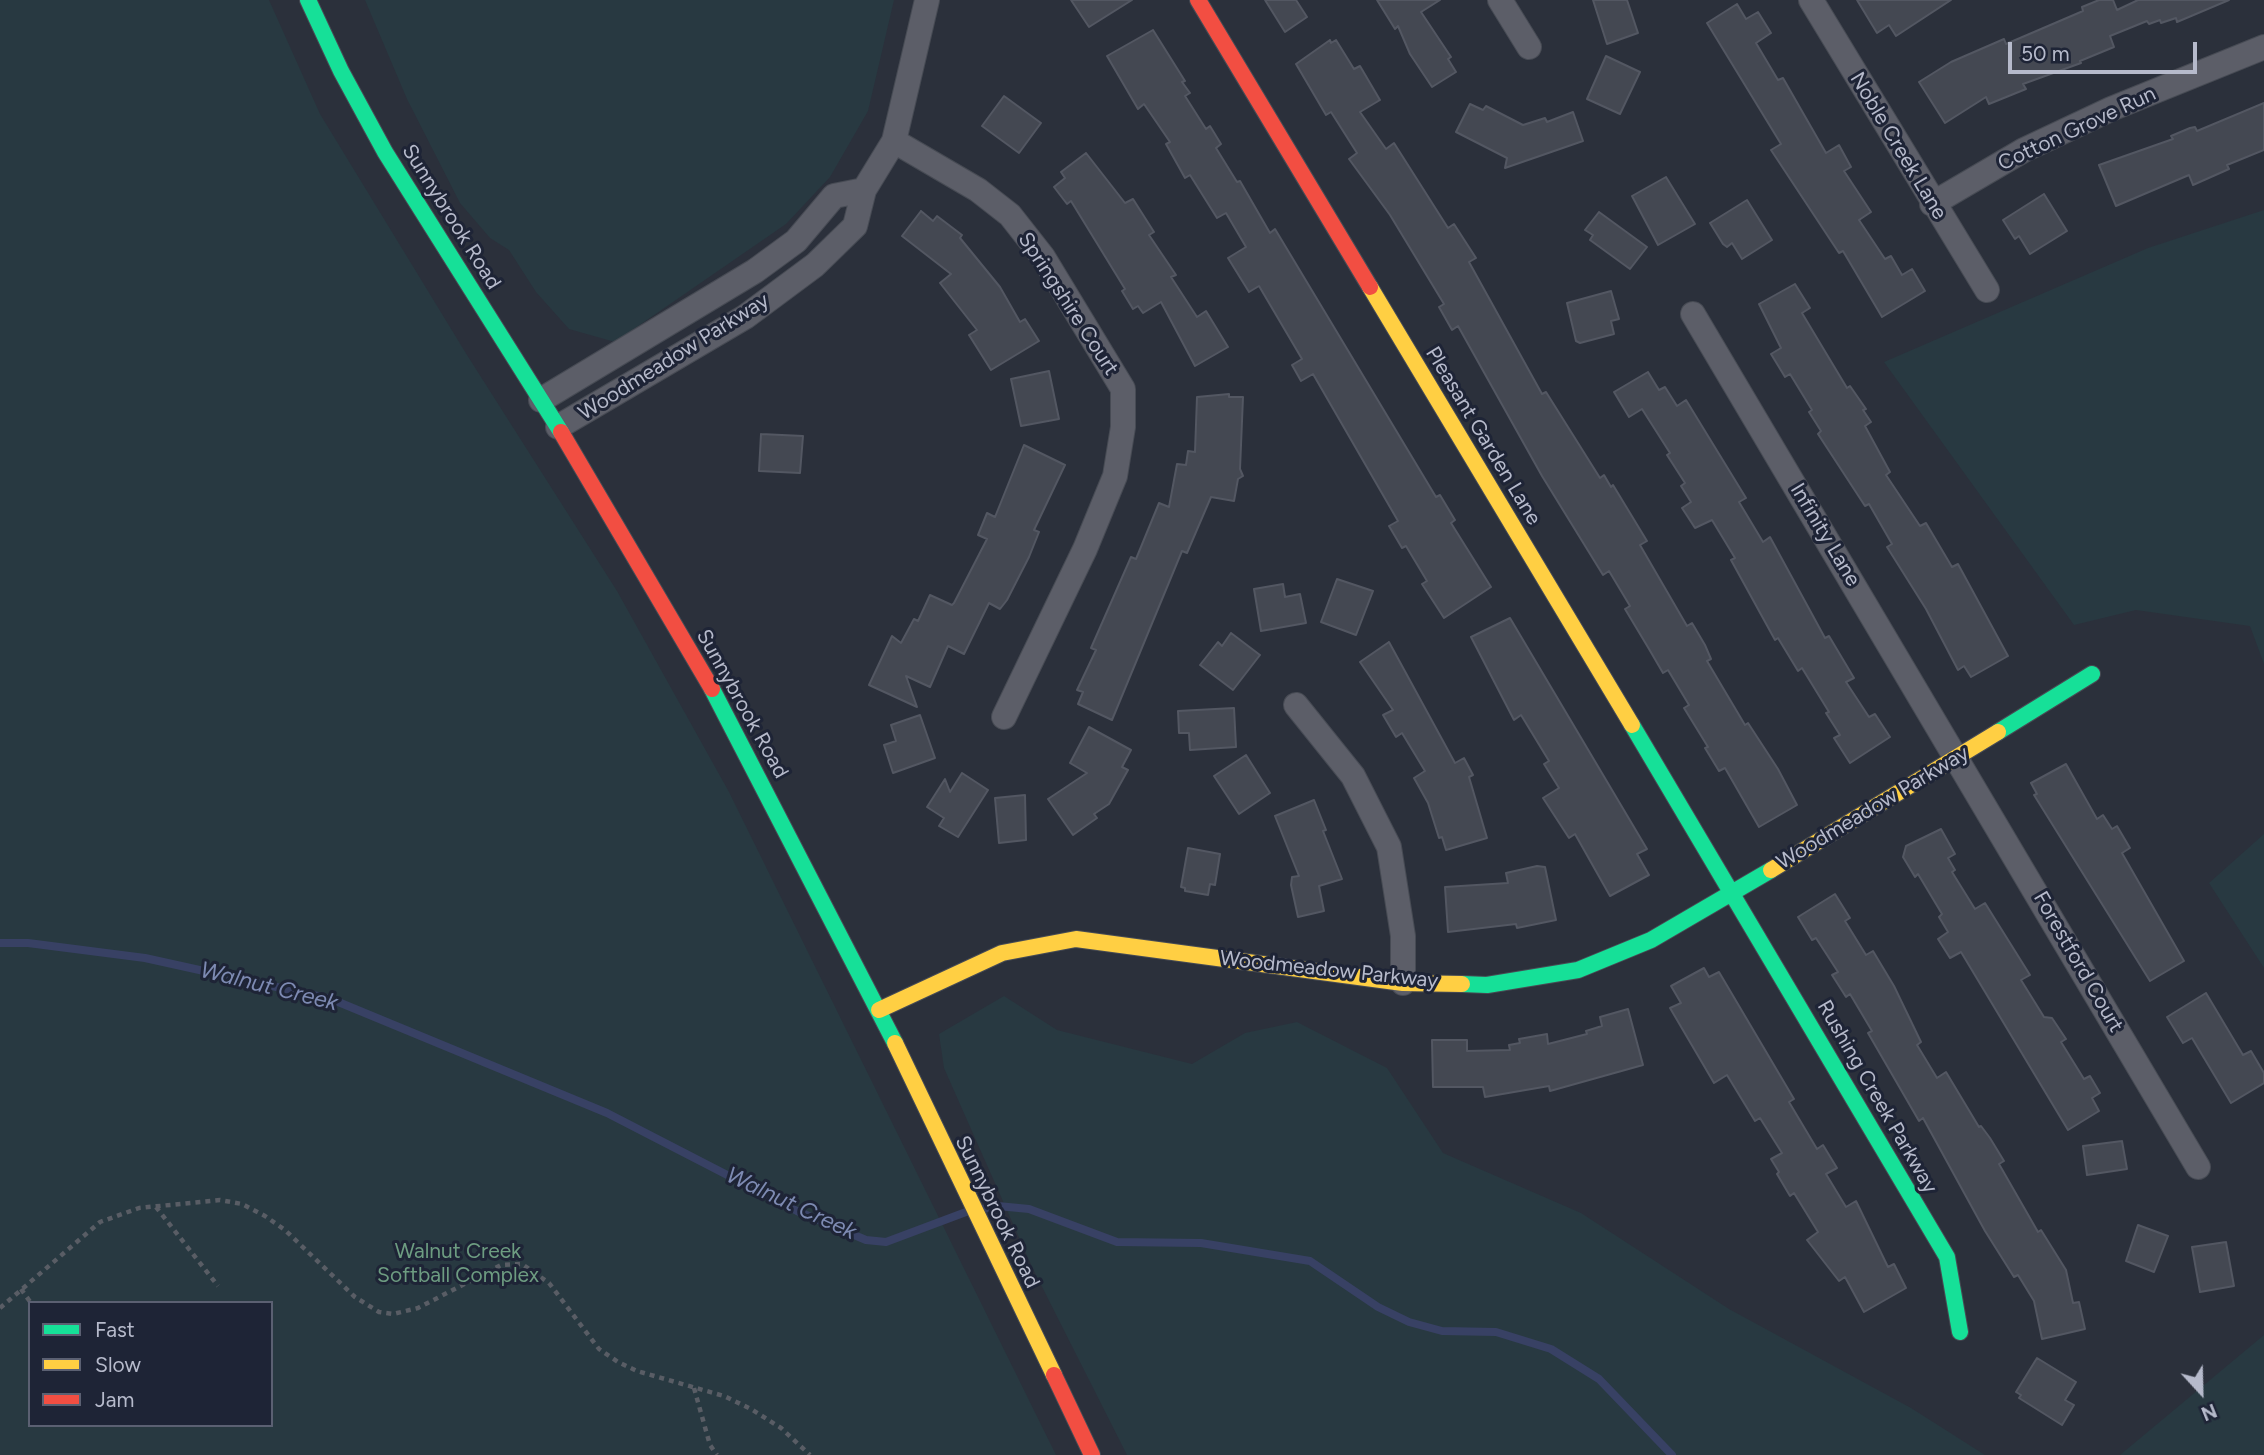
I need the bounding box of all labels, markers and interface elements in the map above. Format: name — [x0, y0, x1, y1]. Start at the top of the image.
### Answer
scale bar — [2012, 28, 2201, 72]
text: 50 m — [2021, 41, 2070, 66]
street label: Noble Creek Lane — [1844, 68, 1952, 224]
street label: Cotton Grove Run — [1994, 81, 2160, 177]
street label: Sunnybrook Road — [396, 140, 506, 294]
street label: Springshire Court — [1012, 228, 1124, 380]
street label: Woodmeadow Parkway — [574, 288, 774, 426]
street label: Pleasant Garden Lane — [1420, 342, 1546, 530]
street label: Infinity Lane — [1784, 479, 1866, 591]
street label: Sunnybrook Road — [691, 625, 793, 783]
street label: Woodmeadow Parkway — [1772, 741, 1974, 875]
street label: Forestford Court — [2028, 887, 2128, 1037]
street label: Woodmeadow Parkway — [1218, 946, 1440, 994]
water label: Walnut Creek — [197, 957, 341, 1017]
street label: Rushing Creek Parkway — [1811, 996, 1943, 1198]
street label: Sunnybrook Road — [949, 1132, 1045, 1292]
water label: Walnut Creek — [721, 1162, 861, 1246]
park label: Walnut Creek Softball Complex — [377, 1239, 539, 1289]
legend — [28, 1301, 273, 1427]
text: Fast — [95, 1317, 135, 1342]
text: Slow — [95, 1352, 141, 1377]
north arrow — [2166, 1357, 2236, 1427]
text: Jam — [95, 1387, 134, 1412]
text: N — [2198, 1399, 2220, 1425]

